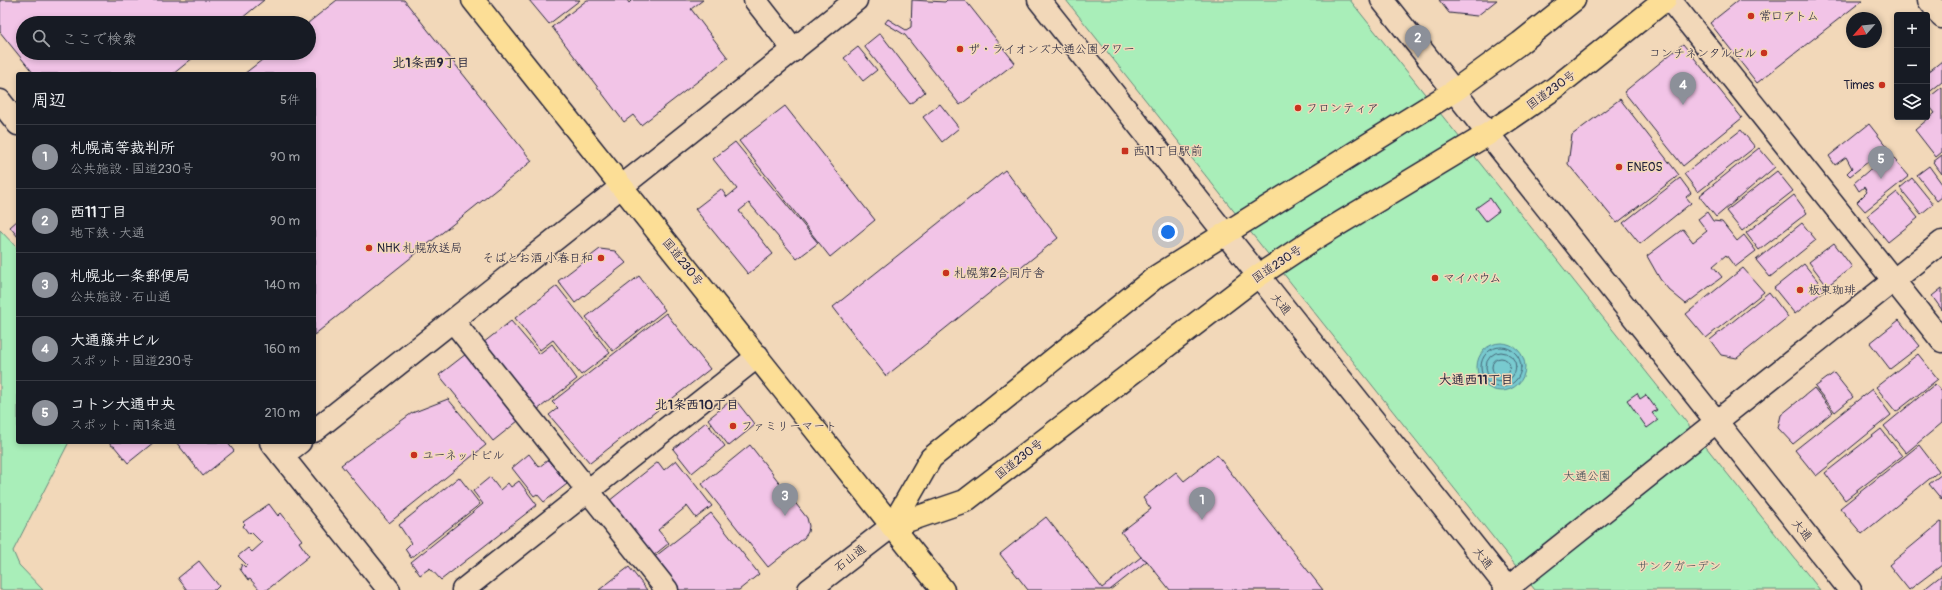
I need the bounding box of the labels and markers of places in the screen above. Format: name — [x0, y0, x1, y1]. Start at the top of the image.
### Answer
place label: 常口アトム — [1759, 9, 1819, 24]
marker: 常口アトム — [1746, 11, 1756, 21]
pin: 2 — [1405, 25, 1431, 58]
place label: ザ・ライオンズ大通公園タワー — [968, 42, 1135, 57]
marker: ザ・ライオンズ大通公園タワー — [955, 44, 965, 54]
place label: コンチネンタルビル — [1649, 46, 1756, 61]
marker: コンチネンタルビル — [1759, 48, 1769, 58]
pin: 4 — [1670, 72, 1696, 105]
place label: Times — [1844, 78, 1875, 93]
marker: Times — [1877, 80, 1887, 90]
place label: フロンティア — [1306, 101, 1379, 116]
marker: フロンティア — [1293, 103, 1303, 113]
place label: 西11丁目駅前 — [1133, 144, 1202, 159]
marker: 西11丁目駅前 — [1120, 146, 1130, 156]
pin: 5 — [1868, 146, 1894, 179]
place label: ENEOS — [1627, 160, 1662, 175]
marker: ENEOS — [1614, 162, 1624, 172]
place label: NHK 札幌放送局 — [377, 241, 463, 256]
marker: NHK 札幌放送局 — [364, 243, 374, 253]
place label: そばとお酒 小春日和 — [482, 251, 593, 266]
marker: そばとお酒 小春日和 — [596, 253, 606, 263]
place label: 札幌第2合同庁舎 — [954, 266, 1045, 281]
marker: 札幌第2合同庁舎 — [941, 268, 951, 278]
place label: マイバウム — [1443, 271, 1502, 286]
marker: マイバウム — [1430, 273, 1440, 283]
place label: 板東珈琲 — [1808, 283, 1856, 298]
marker: 板東珈琲 — [1795, 285, 1805, 295]
place label: ファミリーマート — [741, 419, 837, 434]
marker: ファミリーマート — [728, 421, 738, 431]
place label: ユーネットビル — [422, 448, 504, 463]
marker: ユーネットビル — [409, 450, 419, 460]
pin: 3 — [772, 483, 798, 516]
pin: 1 — [1189, 487, 1215, 520]

